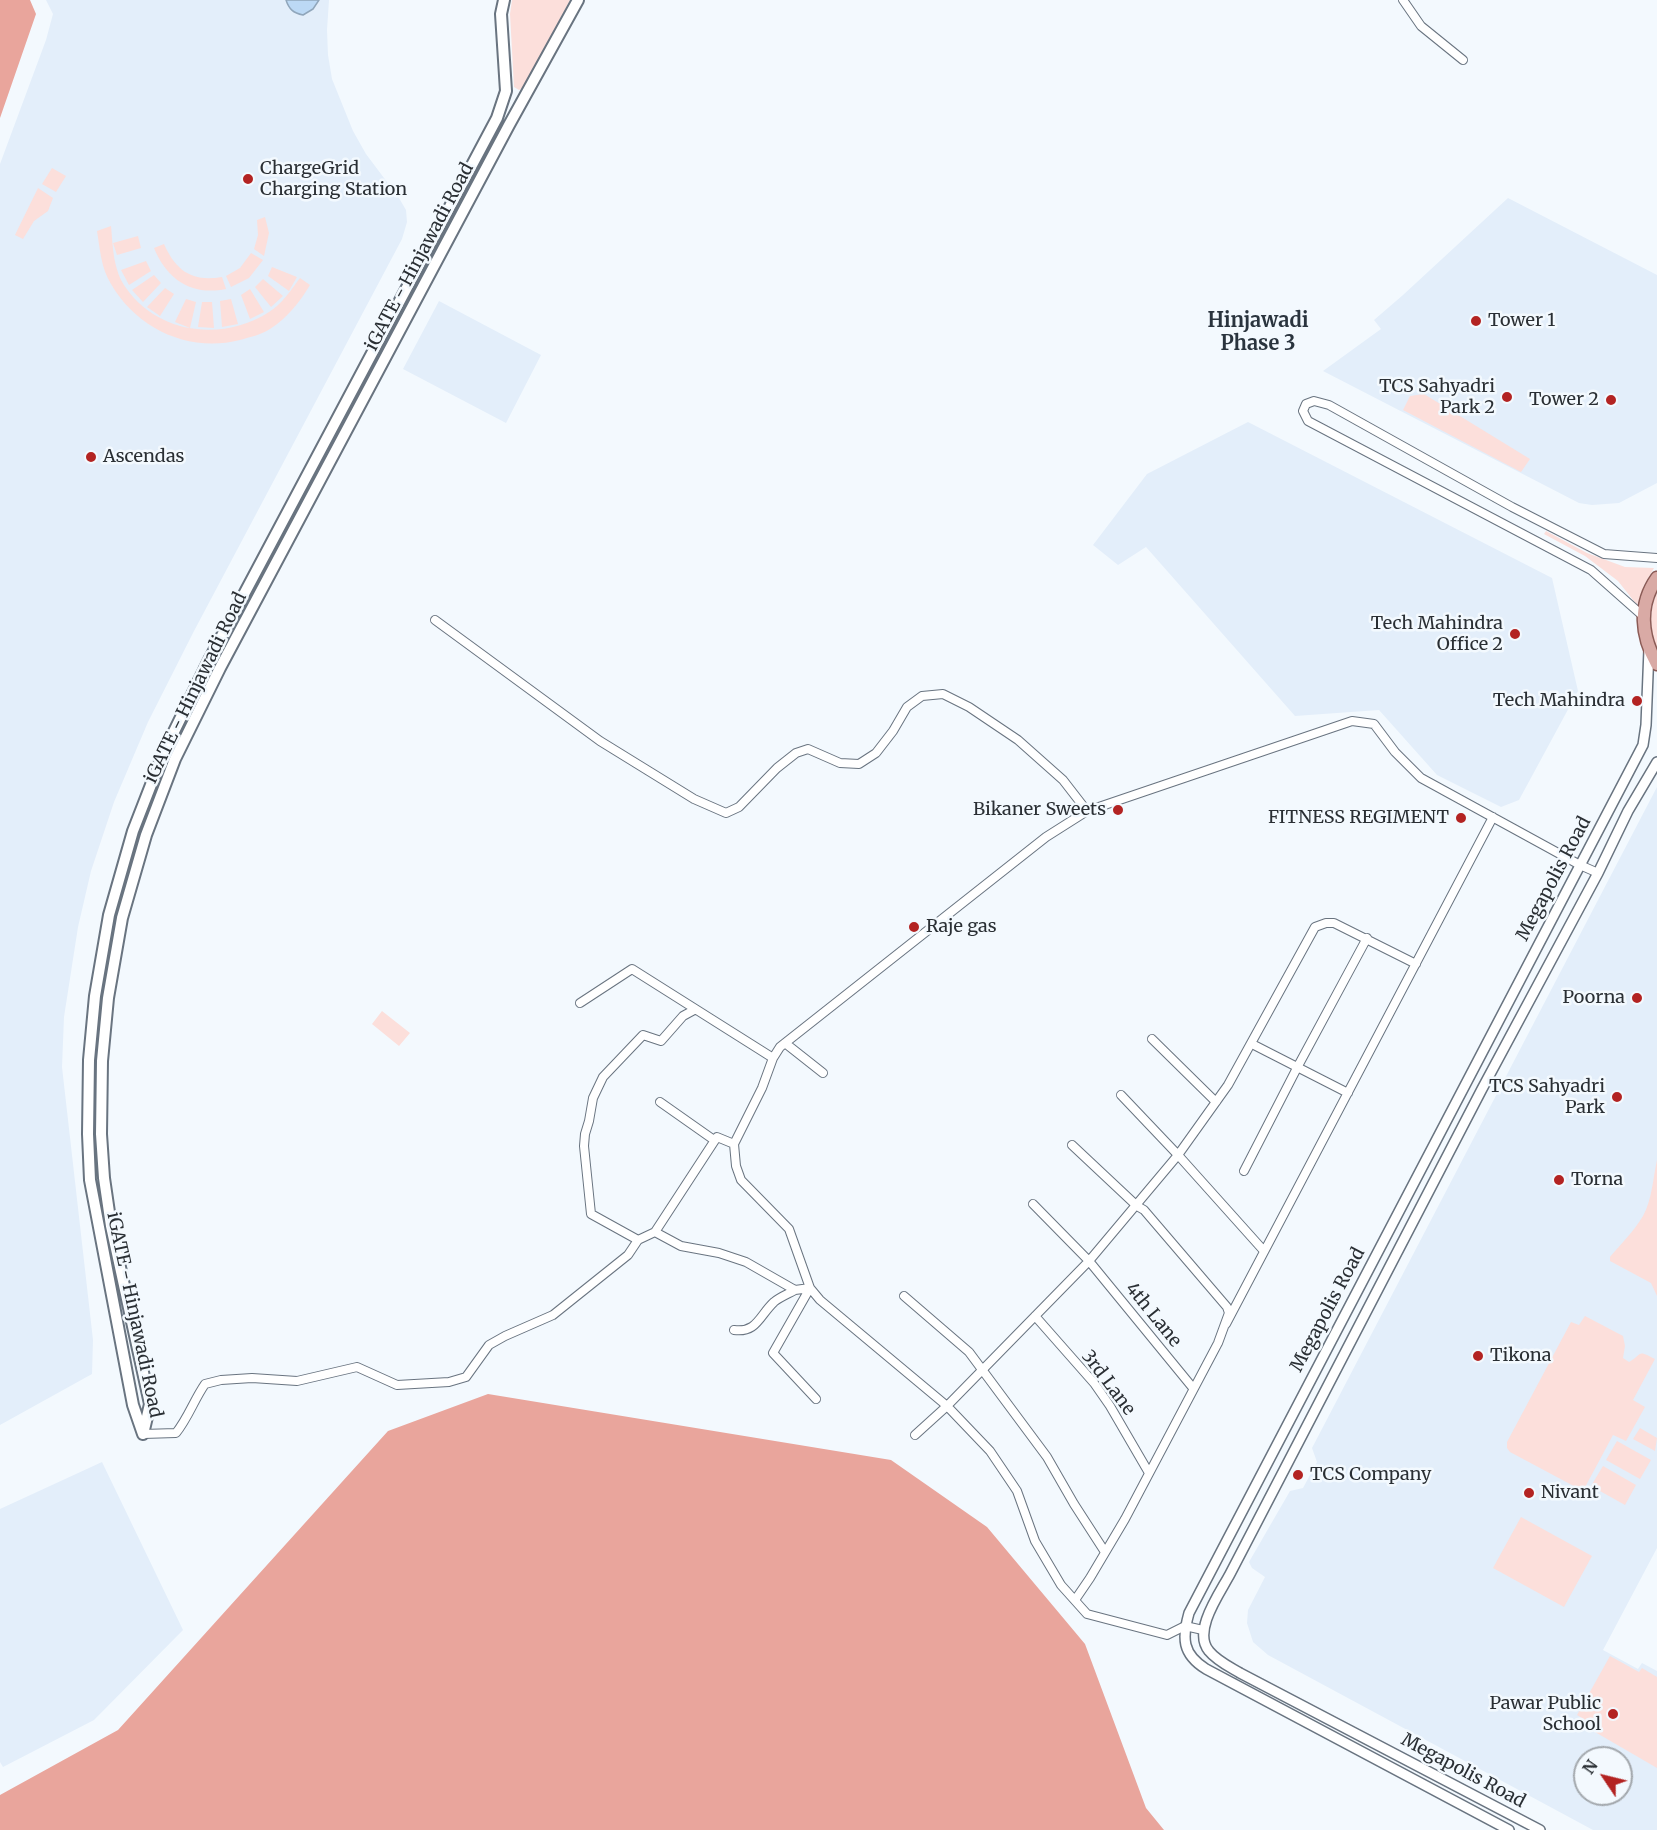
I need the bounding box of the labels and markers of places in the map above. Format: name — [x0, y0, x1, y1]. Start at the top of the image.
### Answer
place label: ChargeGrid Charging Station — [260, 158, 407, 201]
marker: ChargeGrid Charging Station — [241, 172, 255, 186]
place label: Tower 1 — [1488, 310, 1555, 332]
marker: Tower 1 — [1469, 314, 1483, 328]
place label: TCS Sahyadri Park 2 — [1379, 376, 1495, 418]
place label: Tower 2 — [1529, 389, 1599, 411]
marker: TCS Sahyadri Park 2 — [1500, 390, 1514, 404]
marker: Tower 2 — [1604, 393, 1618, 407]
place label: Ascendas — [103, 446, 184, 468]
marker: Ascendas — [84, 450, 98, 464]
place label: Tech Mahindra Office 2 — [1371, 613, 1503, 656]
marker: Tech Mahindra Office 2 — [1508, 627, 1522, 641]
place label: Tech Mahindra — [1493, 690, 1625, 712]
marker: Tech Mahindra — [1630, 694, 1644, 708]
place label: Bikaner Sweets — [973, 799, 1106, 821]
marker: Bikaner Sweets — [1111, 803, 1125, 817]
place label: FITNESS REGIMENT — [1268, 807, 1449, 829]
marker: FITNESS REGIMENT — [1454, 811, 1468, 825]
place label: Raje gas — [926, 916, 997, 938]
marker: Raje gas — [907, 920, 921, 934]
place label: Poorna — [1563, 987, 1625, 1009]
marker: Poorna — [1630, 991, 1644, 1005]
place label: TCS Sahyadri Park — [1489, 1076, 1605, 1118]
marker: TCS Sahyadri Park — [1610, 1090, 1624, 1104]
place label: Torna — [1571, 1169, 1623, 1191]
marker: Torna — [1552, 1173, 1566, 1187]
place label: Tikona — [1490, 1345, 1551, 1367]
marker: Tikona — [1471, 1349, 1485, 1363]
place label: TCS Company — [1310, 1464, 1432, 1486]
marker: TCS Company — [1291, 1468, 1305, 1482]
place label: Nivant — [1541, 1482, 1599, 1504]
marker: Nivant — [1522, 1486, 1536, 1500]
place label: Pawar Public School — [1489, 1693, 1601, 1736]
marker: Pawar Public School — [1606, 1707, 1620, 1721]

